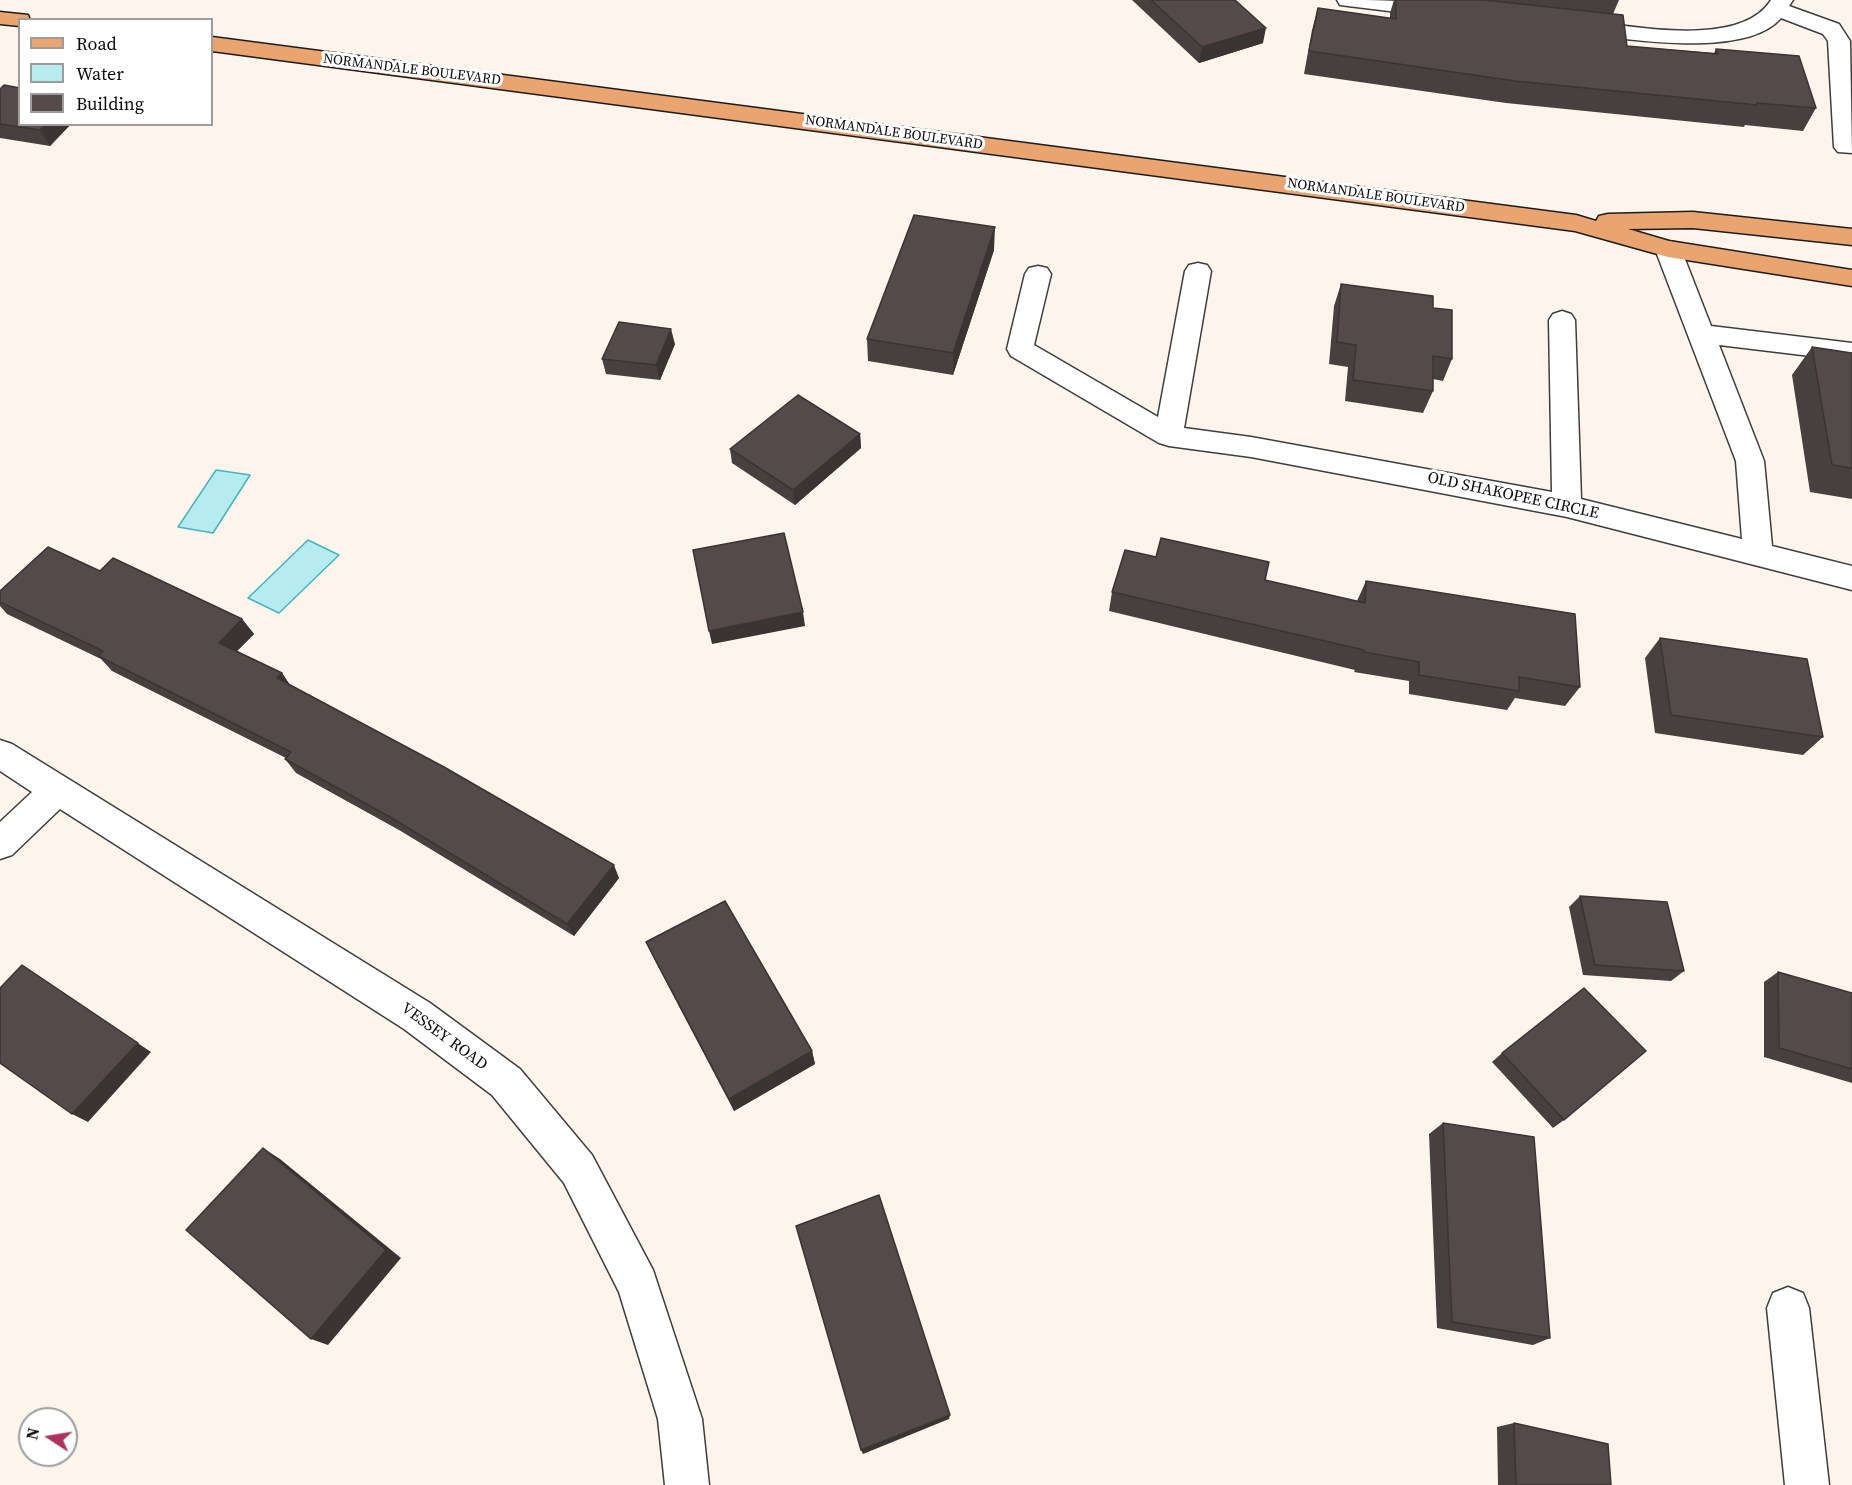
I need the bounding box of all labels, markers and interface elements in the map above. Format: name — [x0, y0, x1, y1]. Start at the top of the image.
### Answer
legend — [18, 18, 213, 126]
text: Road — [76, 31, 117, 56]
street label: NORMANDALE BOULEVARD — [322, 51, 502, 89]
text: Water — [76, 61, 124, 86]
text: Building — [76, 91, 144, 116]
street label: NORMANDALE BOULEVARD — [804, 112, 984, 154]
street label: NORMANDALE BOULEVARD — [1286, 175, 1466, 217]
street label: OLD SHAKOPEE CIRCLE — [1425, 468, 1601, 524]
street label: VESSEY ROAD — [397, 999, 491, 1075]
north arrow — [18, 1407, 78, 1467]
text: N — [20, 1426, 44, 1442]

